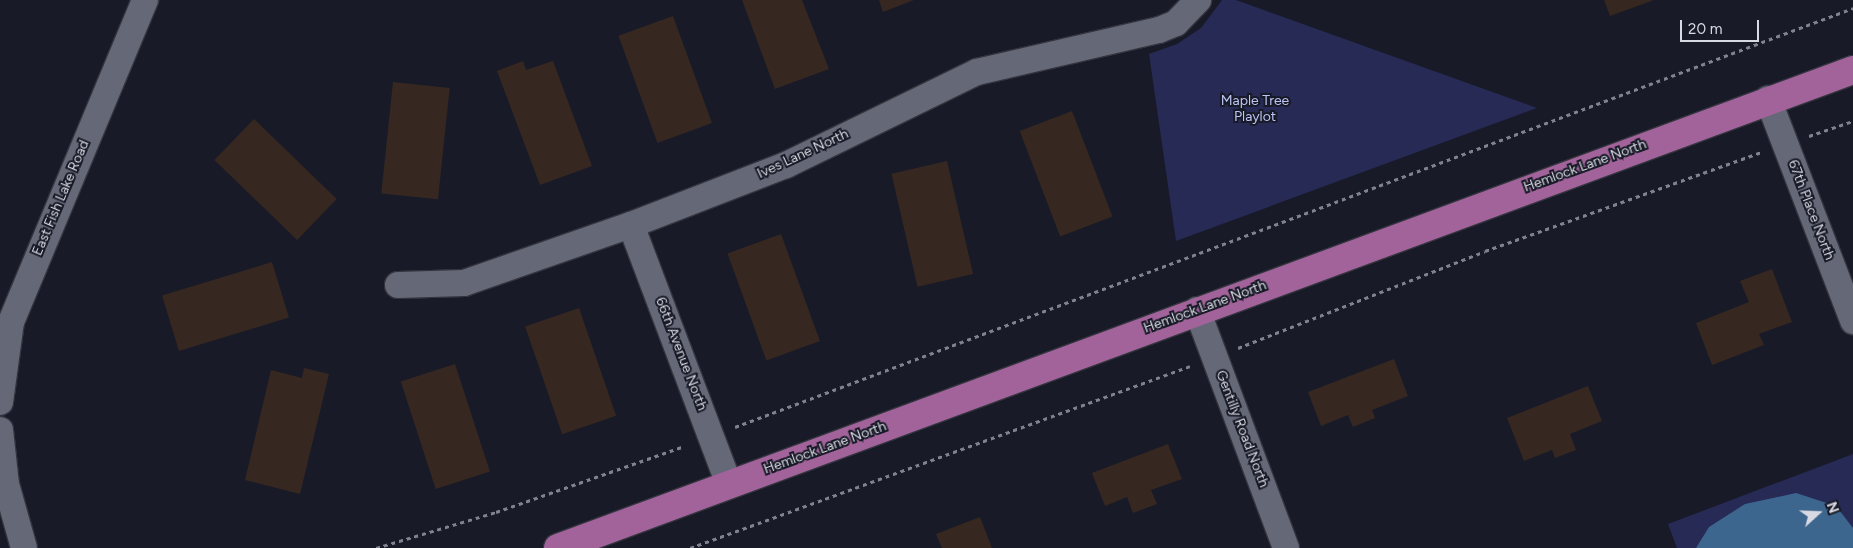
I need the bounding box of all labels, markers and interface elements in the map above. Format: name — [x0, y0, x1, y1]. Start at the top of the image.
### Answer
scale bar — [1683, 10, 1762, 42]
text: 20 m — [1688, 20, 1722, 38]
park label: Maple Tree Playlot — [1221, 93, 1289, 125]
street label: Ives Lane North — [755, 126, 851, 182]
street label: Hemlock Lane North — [1521, 136, 1649, 196]
street label: East Fish Lake Road — [29, 138, 93, 258]
street label: 67th Place North — [1784, 158, 1838, 262]
street label: Hemlock Lane North — [1141, 277, 1269, 337]
street label: 66th Avenue North — [652, 295, 710, 413]
street label: Gentilly Road North — [1212, 368, 1272, 490]
street label: Hemlock Lane North — [761, 418, 889, 478]
north arrow — [1793, 488, 1843, 538]
text: N — [1823, 500, 1842, 516]

